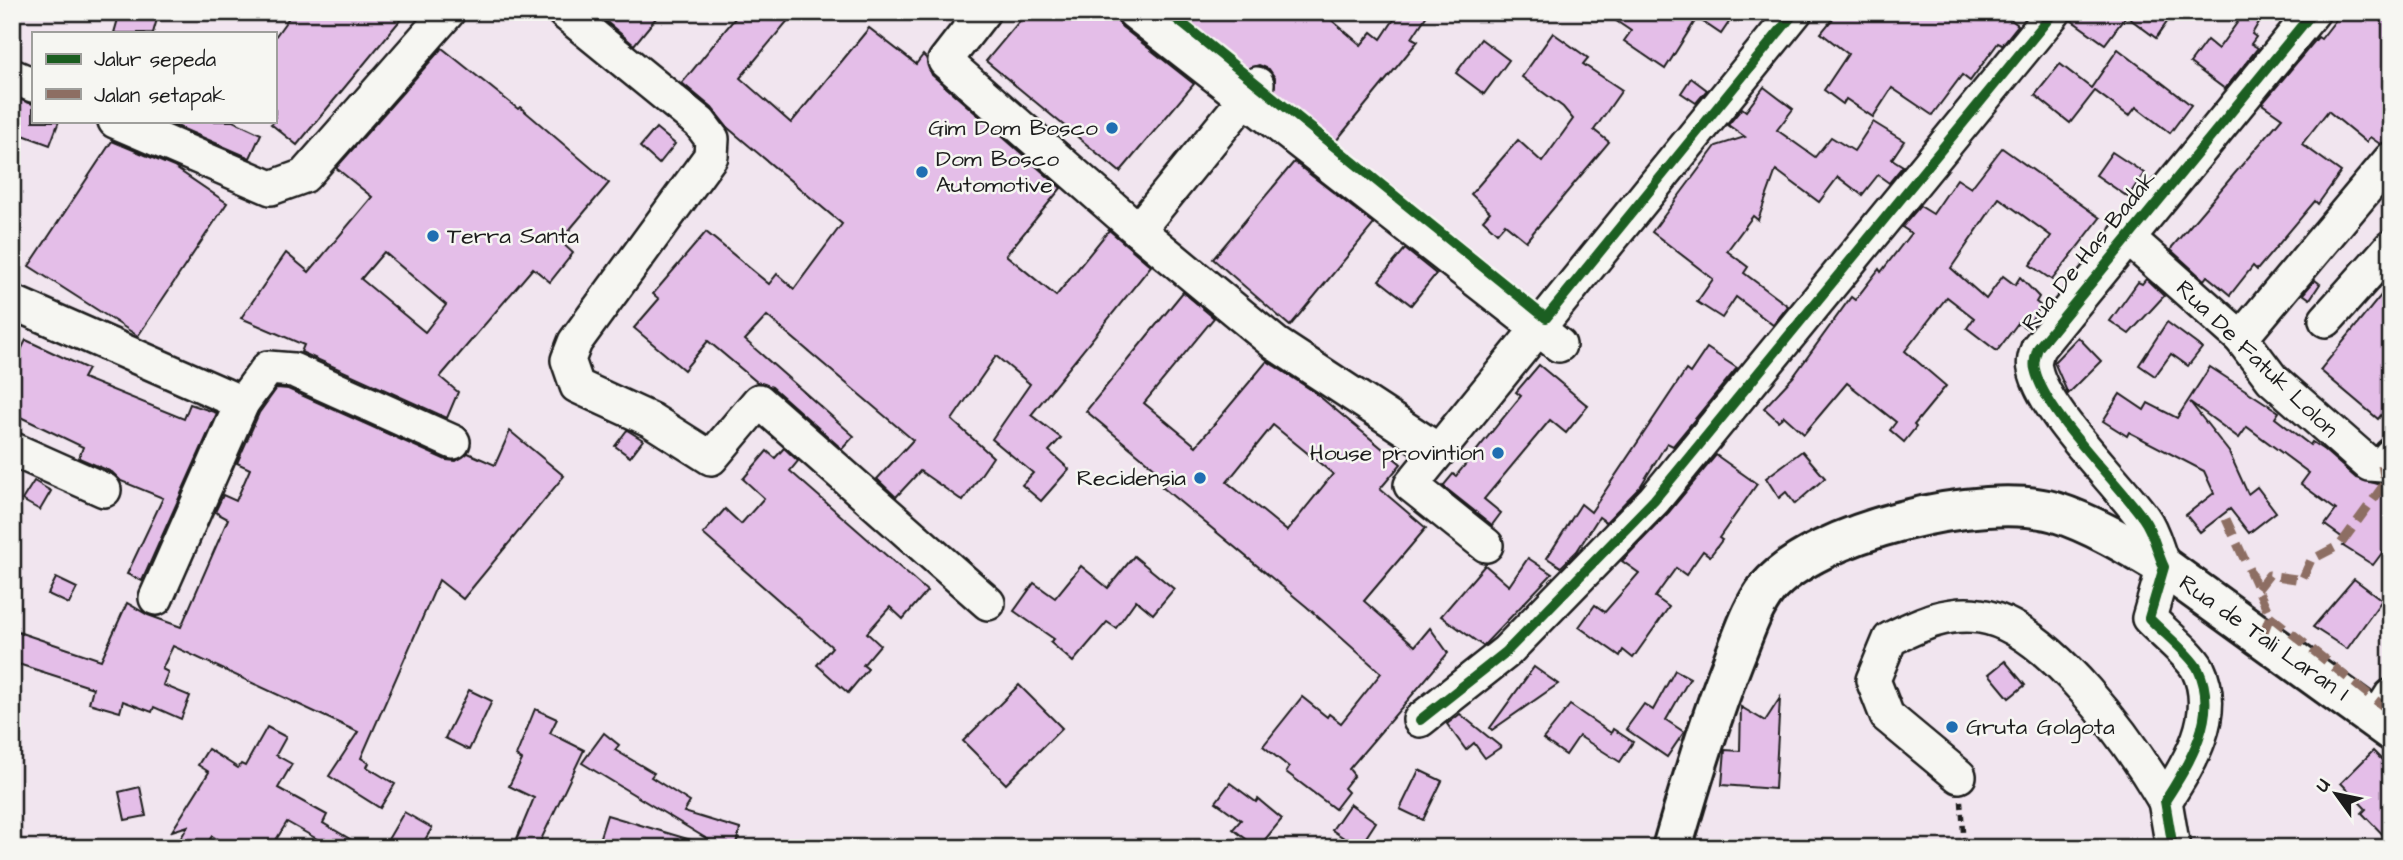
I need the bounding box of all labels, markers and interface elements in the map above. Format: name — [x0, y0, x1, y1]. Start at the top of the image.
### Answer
legend — [32, 32, 276, 122]
text: Jalur sepeda — [94, 45, 216, 75]
text: Jalan setapak — [94, 81, 225, 111]
place label: Gim Dom Bosco — [928, 112, 1098, 144]
marker: Gim Dom Bosco — [1104, 120, 1120, 136]
place label: Dom Bosco Automotive — [936, 143, 1059, 201]
marker: Dom Bosco Automotive — [914, 164, 930, 180]
street label: Rua De Has Badak — [2014, 164, 2164, 338]
place label: Terra Santa — [447, 220, 579, 252]
marker: Terra Santa — [425, 228, 441, 244]
street label: Rua De Fatuk Lolon — [2169, 273, 2345, 445]
place label: House provintion — [1310, 437, 1484, 469]
marker: House provintion — [1490, 445, 1506, 461]
place label: Recidensia — [1077, 462, 1186, 494]
marker: Recidensia — [1192, 470, 1208, 486]
street label: Rua de Tali Laran I — [2173, 567, 2355, 709]
place label: Gruta Golgota — [1966, 711, 2115, 744]
marker: Gruta Golgota — [1944, 719, 1960, 735]
north arrow — [2302, 758, 2372, 828]
text: U — [2309, 773, 2337, 797]

